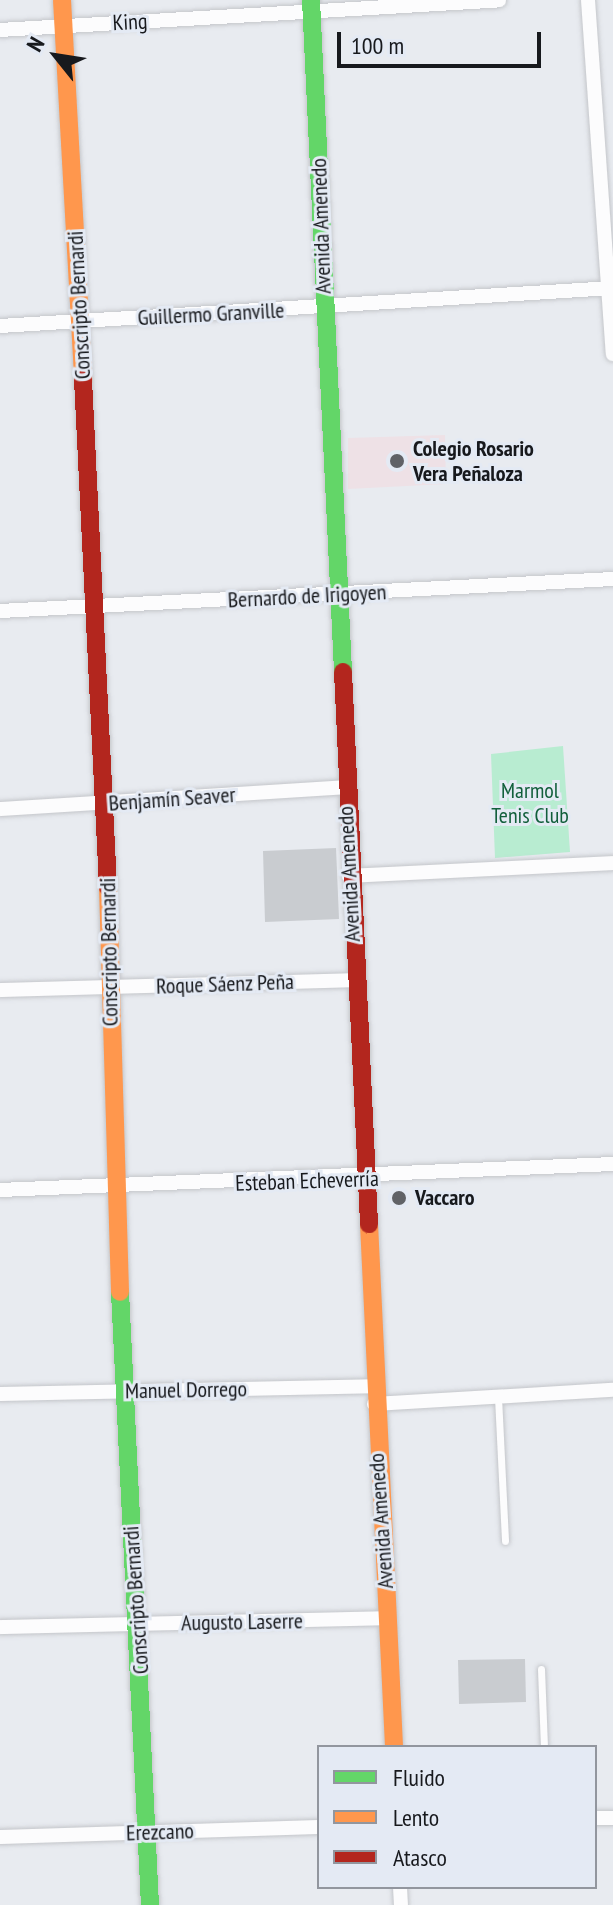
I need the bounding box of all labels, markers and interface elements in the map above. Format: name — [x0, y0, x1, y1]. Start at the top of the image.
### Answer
street label: King — [112, 8, 148, 36]
north arrow — [16, 16, 96, 96]
scale bar — [341, 16, 545, 66]
text: 100 m — [351, 30, 404, 61]
text: N — [20, 32, 50, 56]
street label: Avenida Amenedo — [305, 157, 337, 295]
street label: Conscripto Bernardi — [62, 230, 96, 380]
street label: Guillermo Granville — [137, 297, 285, 331]
place label: Colegio Rosario Vera Peñaloza — [413, 435, 534, 486]
marker: Colegio Rosario Vera Peñaloza — [388, 452, 406, 470]
street label: Bernardo de Irigoyen — [227, 579, 387, 613]
park label: Marmol Tenis Club — [491, 777, 569, 828]
street label: Benjamín Seaver — [108, 781, 236, 817]
street label: Avenida Amenedo — [332, 805, 366, 943]
street label: Conscripto Bernardi — [95, 877, 123, 1027]
street label: Roque Sáenz Peña — [155, 968, 295, 1000]
street label: Esteban Echeverría — [235, 1165, 379, 1197]
place label: Vaccaro — [415, 1185, 475, 1211]
marker: Vaccaro — [390, 1189, 408, 1207]
street label: Manuel Dorrego — [125, 1376, 247, 1404]
street label: Avenida Amenedo — [363, 1452, 399, 1590]
street label: Conscripto Bernardi — [118, 1525, 154, 1675]
street label: Augusto Laserre — [181, 1608, 303, 1636]
legend — [317, 1745, 597, 1889]
text: Fluido — [393, 1762, 445, 1793]
text: Lento — [393, 1802, 439, 1833]
street label: Erezcano — [126, 1818, 194, 1846]
text: Atasco — [393, 1842, 447, 1873]

